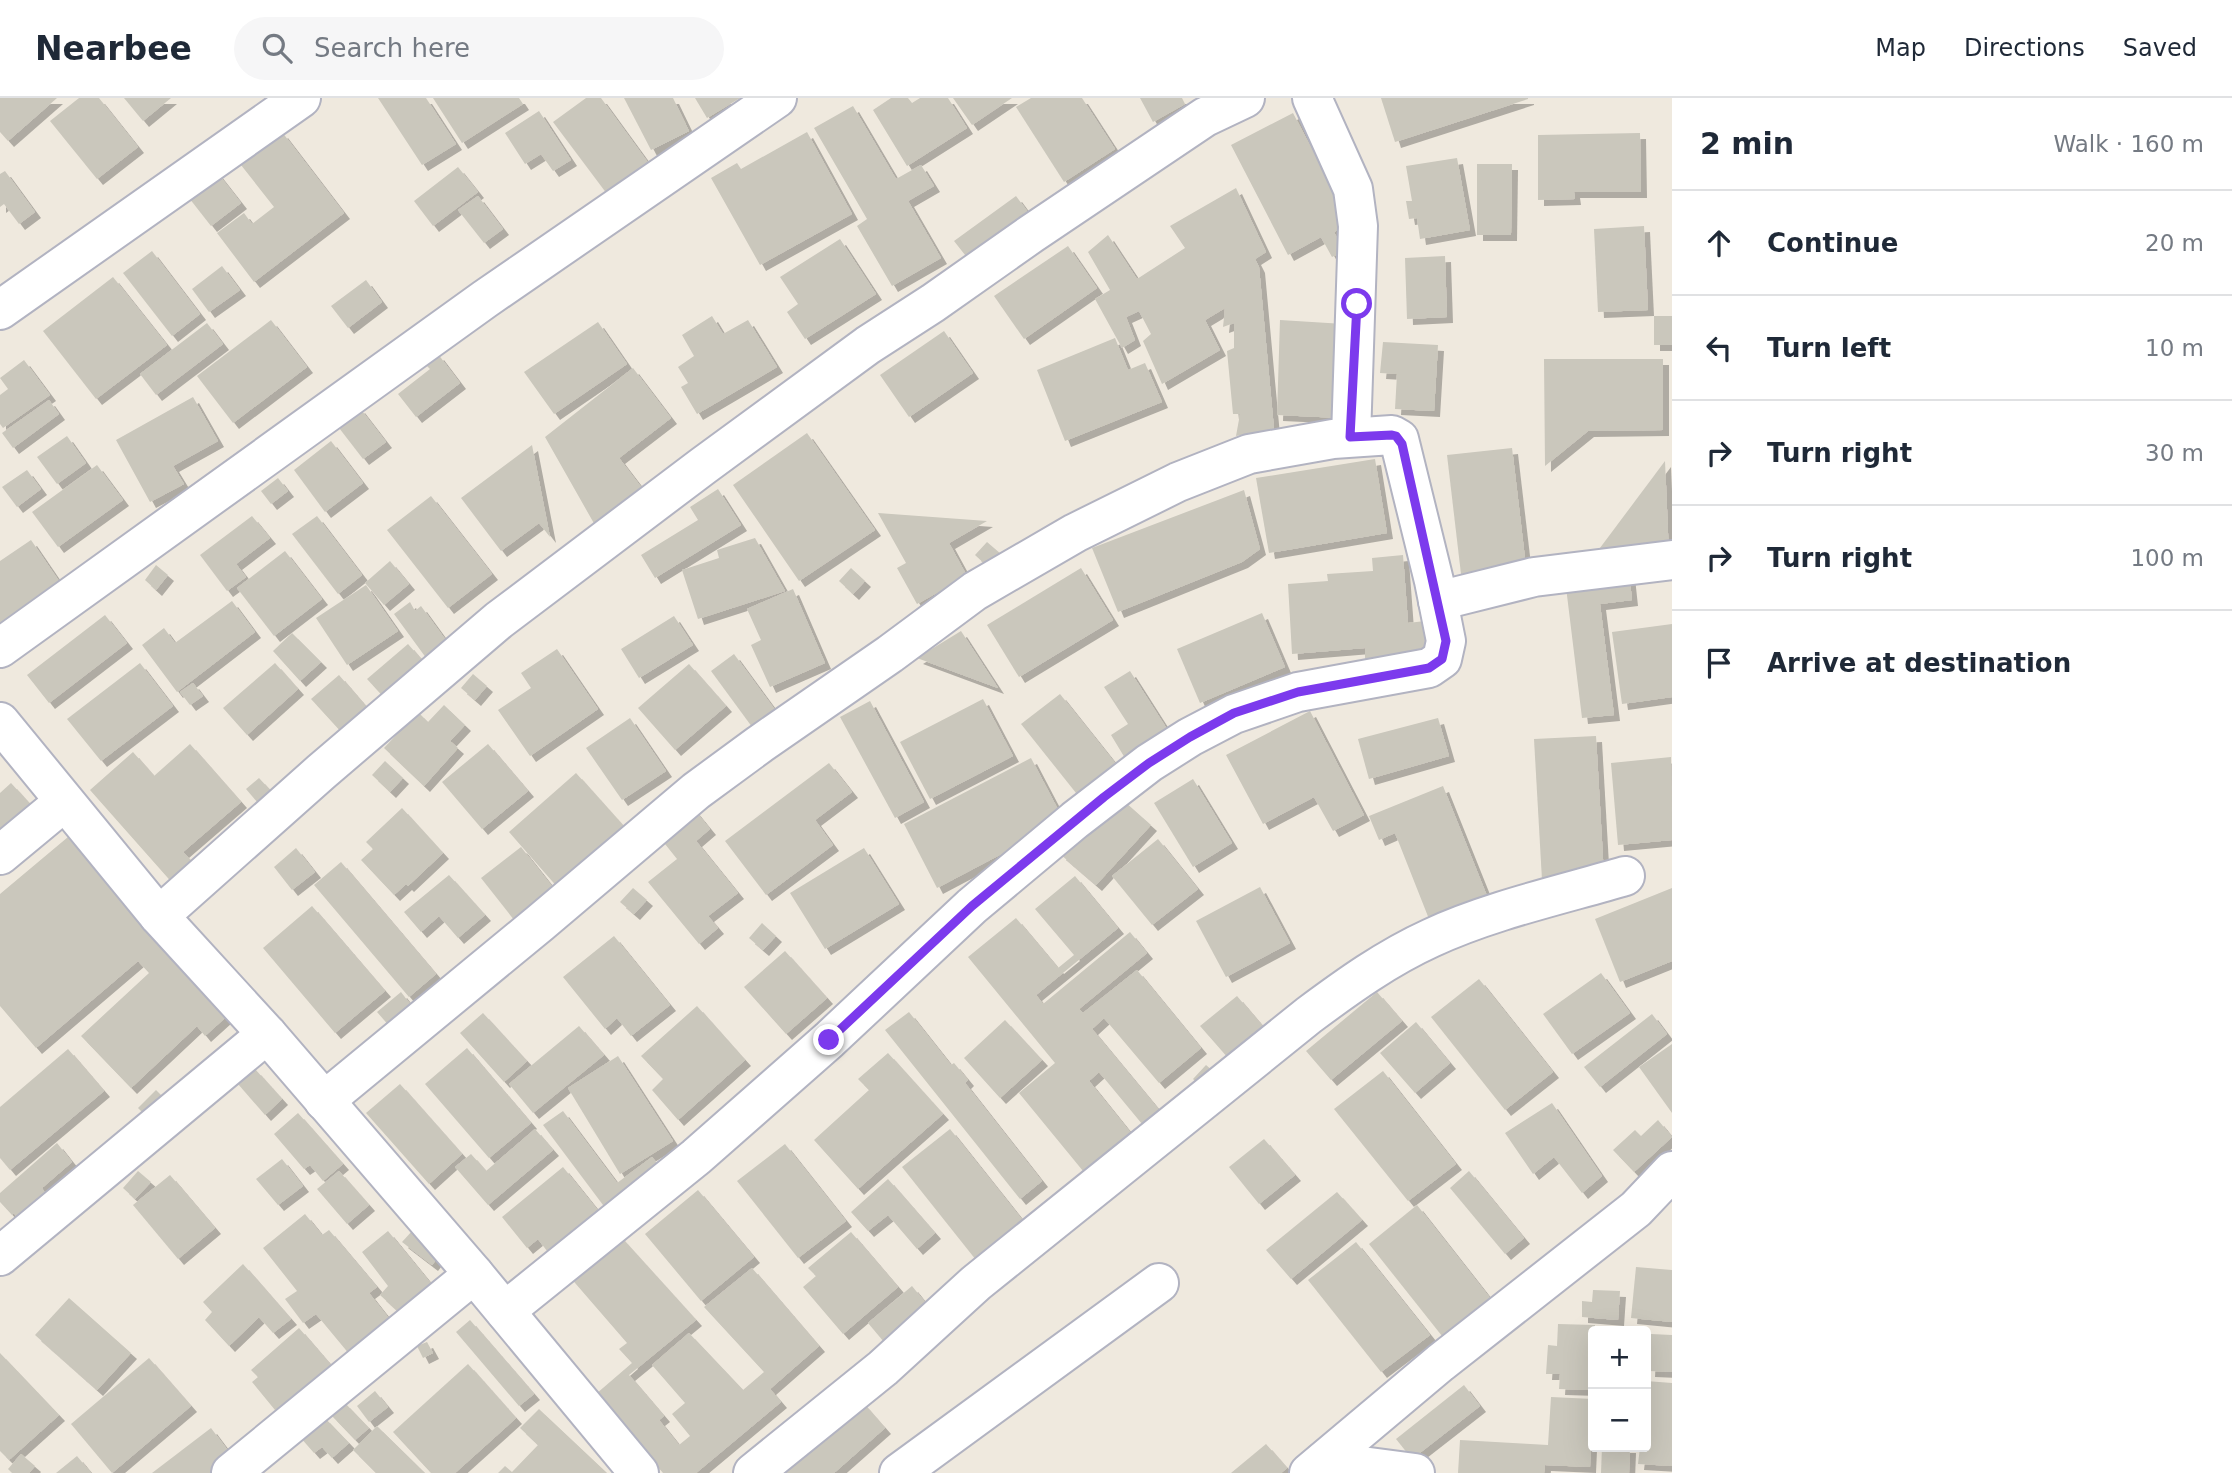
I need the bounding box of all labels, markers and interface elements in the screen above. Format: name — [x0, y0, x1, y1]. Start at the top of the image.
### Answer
search box — [234, 17, 724, 80]
text: Nearbee — [35, 29, 192, 68]
icon: search — [258, 29, 296, 67]
text: Search here — [314, 33, 470, 63]
text: Map — [1875, 34, 1926, 62]
text: Directions — [1964, 34, 2085, 62]
text: Saved — [2123, 34, 2197, 62]
text: 2 min — [1700, 126, 1794, 161]
text: Walk · 160 m — [2053, 131, 2204, 157]
icon: ahead — [1700, 224, 1738, 262]
text: Continue — [1767, 228, 1898, 258]
text: 20 m — [2145, 230, 2204, 256]
route start — [1341, 288, 1372, 319]
icon: left — [1700, 329, 1738, 367]
text: Turn left — [1767, 333, 1891, 363]
text: 10 m — [2145, 335, 2204, 361]
icon: right — [1700, 434, 1738, 472]
text: Turn right — [1767, 438, 1912, 468]
text: 30 m — [2145, 440, 2204, 466]
icon: right — [1700, 539, 1738, 577]
text: Turn right — [1767, 543, 1912, 573]
text: 100 m — [2130, 545, 2204, 571]
icon: arrive — [1700, 644, 1738, 682]
text: Arrive at destination — [1767, 648, 2071, 678]
route end — [813, 1024, 844, 1055]
map controls — [1588, 1326, 1651, 1452]
button: + — [1588, 1326, 1651, 1389]
button: − — [1588, 1389, 1651, 1452]

